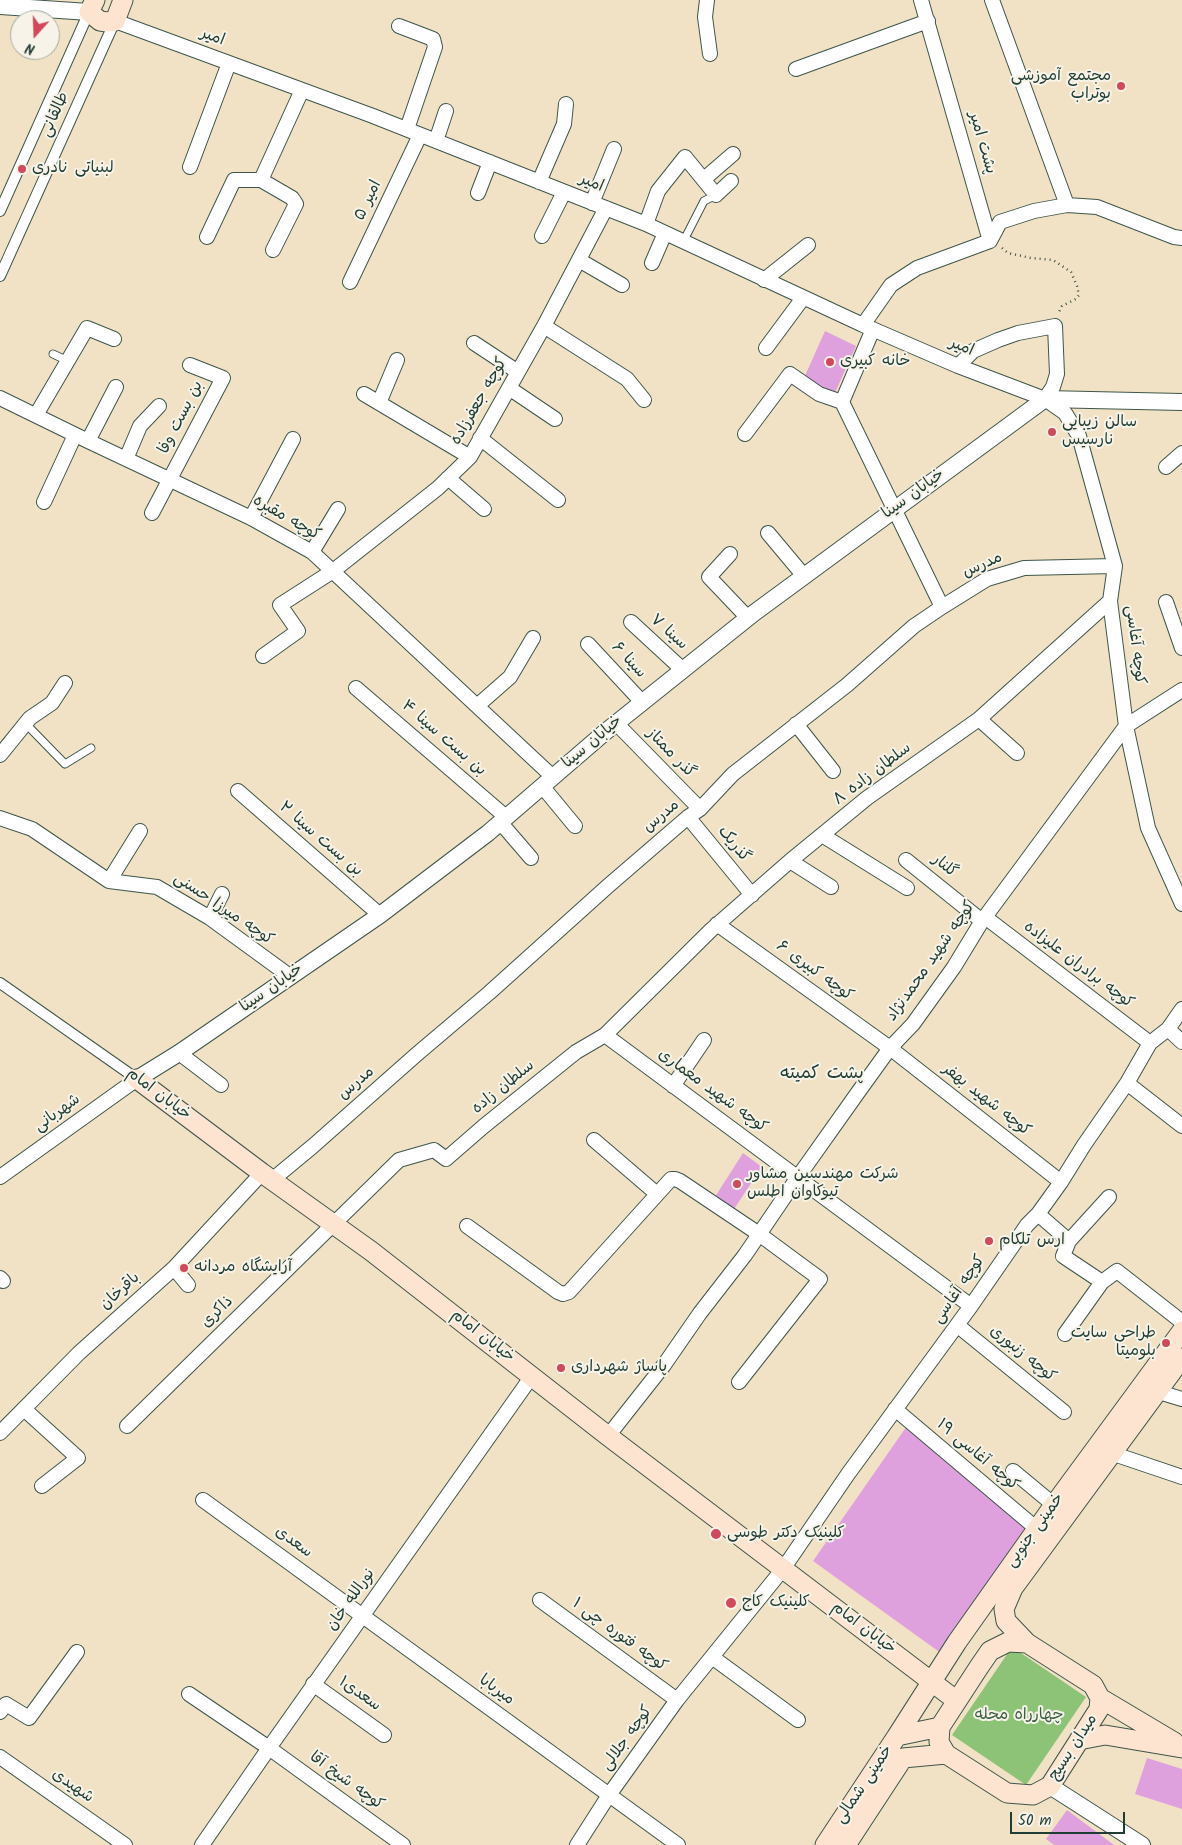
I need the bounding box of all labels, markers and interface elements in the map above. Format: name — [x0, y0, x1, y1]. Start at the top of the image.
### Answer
north arrow — [10, 10, 60, 60]
street label: امیر — [197, 25, 227, 51]
text: N — [22, 36, 38, 60]
place label: مجتمع آموزشی بوتراب — [1011, 67, 1111, 105]
marker: مجتمع آموزشی بوتراب — [1115, 80, 1127, 92]
street label: طالقانی — [38, 89, 74, 141]
street label: پشت امیر — [963, 110, 999, 176]
place label: لبنیاتی نادری — [32, 159, 114, 179]
marker: لبنیاتی نادری — [16, 163, 28, 175]
street label: امیر — [576, 170, 606, 198]
street label: امیر ۵ — [351, 178, 387, 224]
street label: امیر — [946, 334, 976, 362]
place label: خانه کبیری — [840, 352, 911, 372]
street label: کوچه جعفرزاده — [447, 355, 513, 449]
marker: خانه کبیری — [824, 356, 836, 368]
street label: بن بست وفا — [155, 378, 209, 458]
place label: سالن زیبایی نارسیس — [1062, 413, 1137, 451]
marker: سالن زیبایی نارسیس — [1046, 426, 1058, 438]
street label: خیابان سینا — [879, 466, 949, 524]
street label: کوچه مقبره — [249, 492, 323, 546]
street label: مدرس — [960, 549, 1006, 583]
street label: کوچه آغاسی — [1120, 604, 1148, 686]
street label: سینا ۷ — [645, 611, 691, 655]
street label: سینا ۶ — [606, 639, 650, 683]
street label: بن بست سینا ۴ — [397, 697, 489, 781]
street label: خیابان سینا — [559, 712, 627, 774]
street label: گذر ممتاز — [642, 725, 698, 783]
street label: سلطان زاده ۸ — [830, 739, 916, 811]
street label: مدرس — [640, 796, 684, 838]
street label: بن بست سینا ۲ — [274, 798, 366, 882]
street label: گذریک — [713, 823, 753, 867]
street label: گلنار — [927, 851, 961, 883]
street label: کوچه میرزا حسنی — [169, 870, 277, 950]
street label: کوچه شهید محمدنژاد — [883, 898, 981, 1026]
street label: کوچه برادران علیزاده — [1019, 918, 1137, 1014]
street label: کوچه کبیری ۶ — [772, 938, 856, 1006]
street label: خیابان سینا — [237, 960, 307, 1018]
street label: کوچه شهید معماری — [653, 1046, 771, 1138]
street label: سلطان زاده — [469, 1057, 539, 1119]
street label: کوچه شهید بهفر — [938, 1061, 1034, 1141]
street label: مدرس — [335, 1063, 379, 1105]
district label: پشت کمیته — [780, 1064, 864, 1086]
street label: خیابان امام — [122, 1065, 194, 1125]
street label: شهربانی — [31, 1091, 85, 1137]
place label: شرکت مهندسین مشاور تیوکاوان اطلس — [747, 1165, 899, 1203]
marker: شرکت مهندسین مشاور تیوکاوان اطلس — [731, 1178, 743, 1190]
place label: ارس تلکام — [999, 1231, 1065, 1251]
marker: ارس تلکام — [983, 1235, 995, 1247]
street label: کوچه آغاسی — [929, 1252, 991, 1328]
place label: آرایشگاه مردانه — [194, 1258, 292, 1278]
marker: آرایشگاه مردانه — [178, 1262, 190, 1274]
street label: باقرخان — [97, 1269, 145, 1315]
street label: ذاکری — [198, 1293, 238, 1333]
street label: خیابان امام — [446, 1306, 518, 1368]
street label: کوچه زنبوری — [985, 1322, 1059, 1388]
place label: طراحی سایت بلومیتا — [1071, 1324, 1156, 1362]
marker: طراحی سایت بلومیتا — [1160, 1337, 1172, 1349]
place label: پاساژ شهرداری — [571, 1358, 667, 1378]
marker: پاساژ شهرداری — [555, 1362, 567, 1374]
street label: کوچه آغاسی ۱۹ — [932, 1416, 1022, 1496]
street label: خمینی جنوبی — [1003, 1490, 1069, 1572]
street label: سعدی — [270, 1523, 316, 1563]
place label: کلینیک دکتر طوسی — [727, 1524, 845, 1544]
marker: کلینیک دکتر طوسی — [709, 1527, 723, 1541]
street label: نورالله خان — [323, 1565, 381, 1635]
place label: کلینیک کاج — [742, 1593, 810, 1613]
street label: کوچه فتوره چی ۱ — [568, 1595, 670, 1677]
marker: کلینیک کاج — [724, 1596, 738, 1610]
street label: خیابان امام — [827, 1599, 899, 1659]
street label: میربابا — [474, 1672, 518, 1710]
street label: سعدی۱ — [334, 1674, 384, 1716]
street label: کوچه جلالی — [598, 1703, 658, 1775]
park label: چهارراه محله — [975, 1706, 1063, 1726]
street label: میدان بسیج — [1045, 1711, 1103, 1785]
street label: خمینی شمالی — [832, 1742, 898, 1828]
street label: کوچه شیخ آقا — [305, 1749, 387, 1815]
street label: شهیدی — [47, 1766, 97, 1808]
scale bar — [1012, 1802, 1127, 1834]
text: 50 m — [1018, 1809, 1052, 1833]

